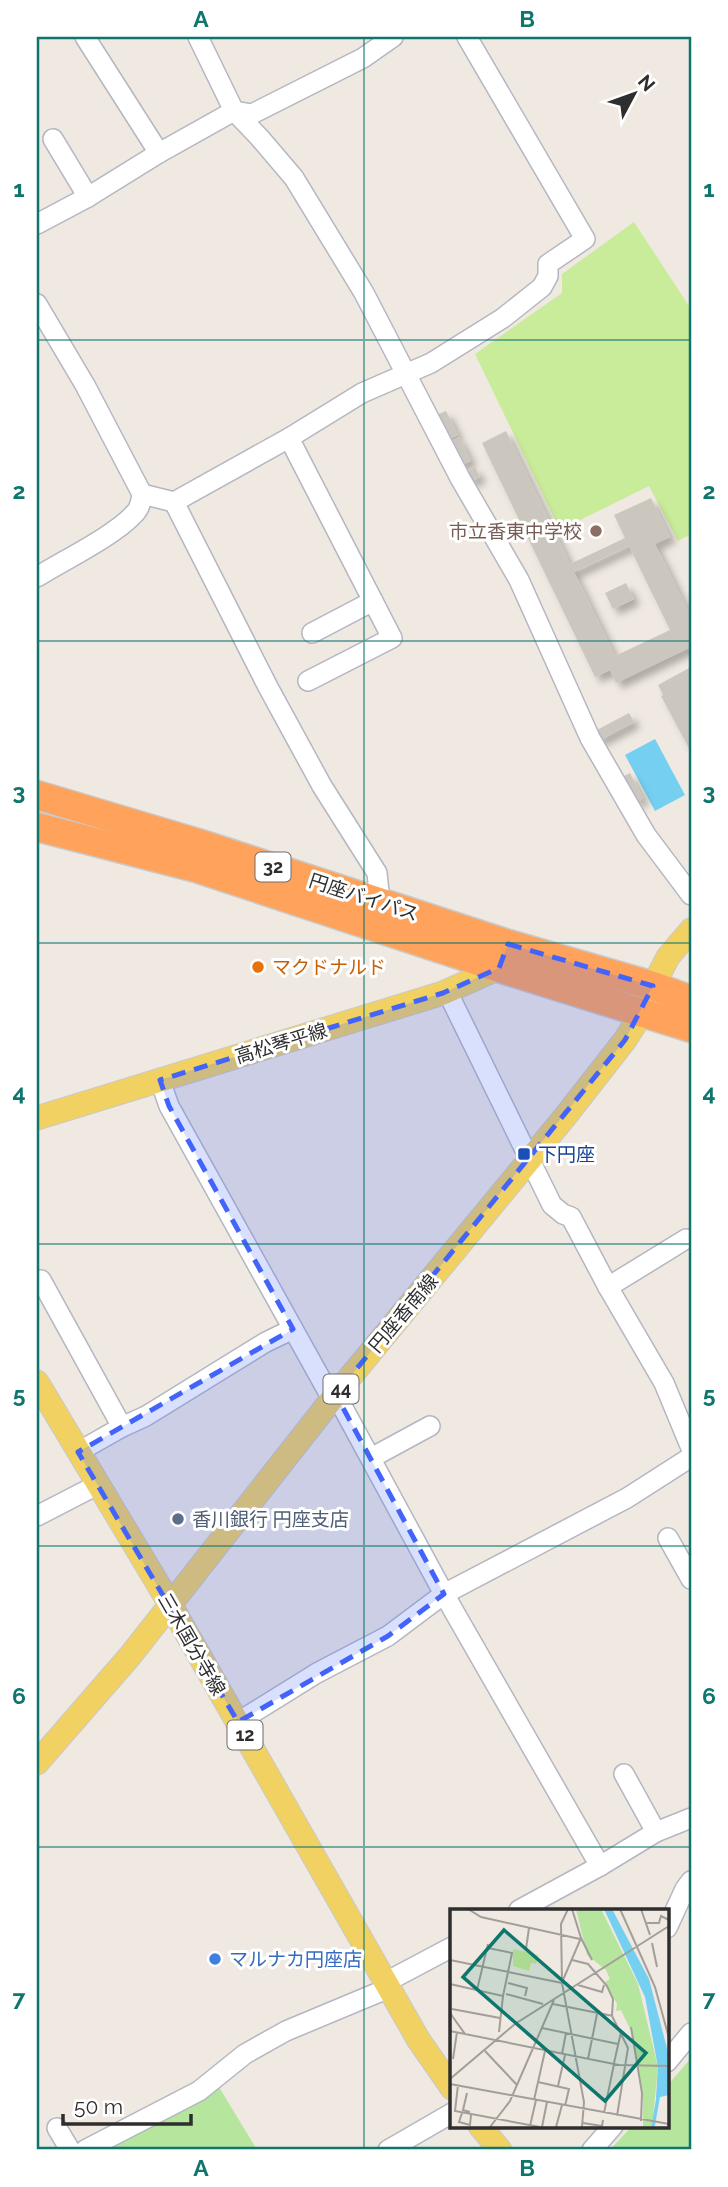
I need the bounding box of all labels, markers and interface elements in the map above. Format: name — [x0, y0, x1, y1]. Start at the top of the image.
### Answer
text: A — [193, 5, 209, 32]
text: B — [519, 5, 535, 32]
north arrow — [598, 60, 668, 130]
text: N — [634, 70, 660, 96]
text: 1 — [13, 175, 25, 202]
text: 1 — [703, 175, 715, 202]
text: 2 — [13, 477, 25, 504]
text: 2 — [703, 477, 715, 504]
place label: 市立香東中学校 — [449, 520, 582, 542]
marker: 市立香東中学校 — [588, 523, 604, 539]
text: 3 — [13, 778, 25, 805]
text: 3 — [703, 778, 715, 805]
road number: 32 — [256, 852, 290, 882]
street label: 円座バイパス — [307, 869, 421, 925]
place label: マクドナルド — [272, 956, 386, 978]
marker: マクドナルド — [250, 959, 266, 975]
street label: 高松琴平線 — [232, 1019, 330, 1067]
text: 4 — [12, 1079, 26, 1106]
text: 4 — [702, 1079, 716, 1106]
place label: 下円座 — [538, 1143, 595, 1165]
marker: 下円座 — [516, 1146, 532, 1162]
street label: 円座香南線 — [364, 1270, 442, 1356]
road number: 44 — [324, 1374, 358, 1404]
text: 5 — [13, 1381, 26, 1408]
text: 5 — [703, 1381, 716, 1408]
place label: 香川銀行 円座支店 — [192, 1508, 349, 1530]
marker: 香川銀行 円座支店 — [170, 1511, 186, 1527]
street label: 三木国分寺線 — [154, 1589, 230, 1699]
text: 6 — [12, 1682, 26, 1709]
text: 6 — [702, 1682, 716, 1709]
road number: 12 — [228, 1720, 262, 1750]
inset map — [450, 1909, 668, 2128]
place label: マルナカ円座店 — [229, 1948, 362, 1970]
marker: マルナカ円座店 — [207, 1951, 223, 1967]
text: 7 — [13, 1984, 26, 2011]
text: 7 — [703, 1984, 716, 2011]
scale bar — [63, 2082, 191, 2126]
text: 50 m — [74, 2094, 123, 2119]
text: A — [193, 2154, 209, 2181]
text: B — [519, 2154, 535, 2181]

